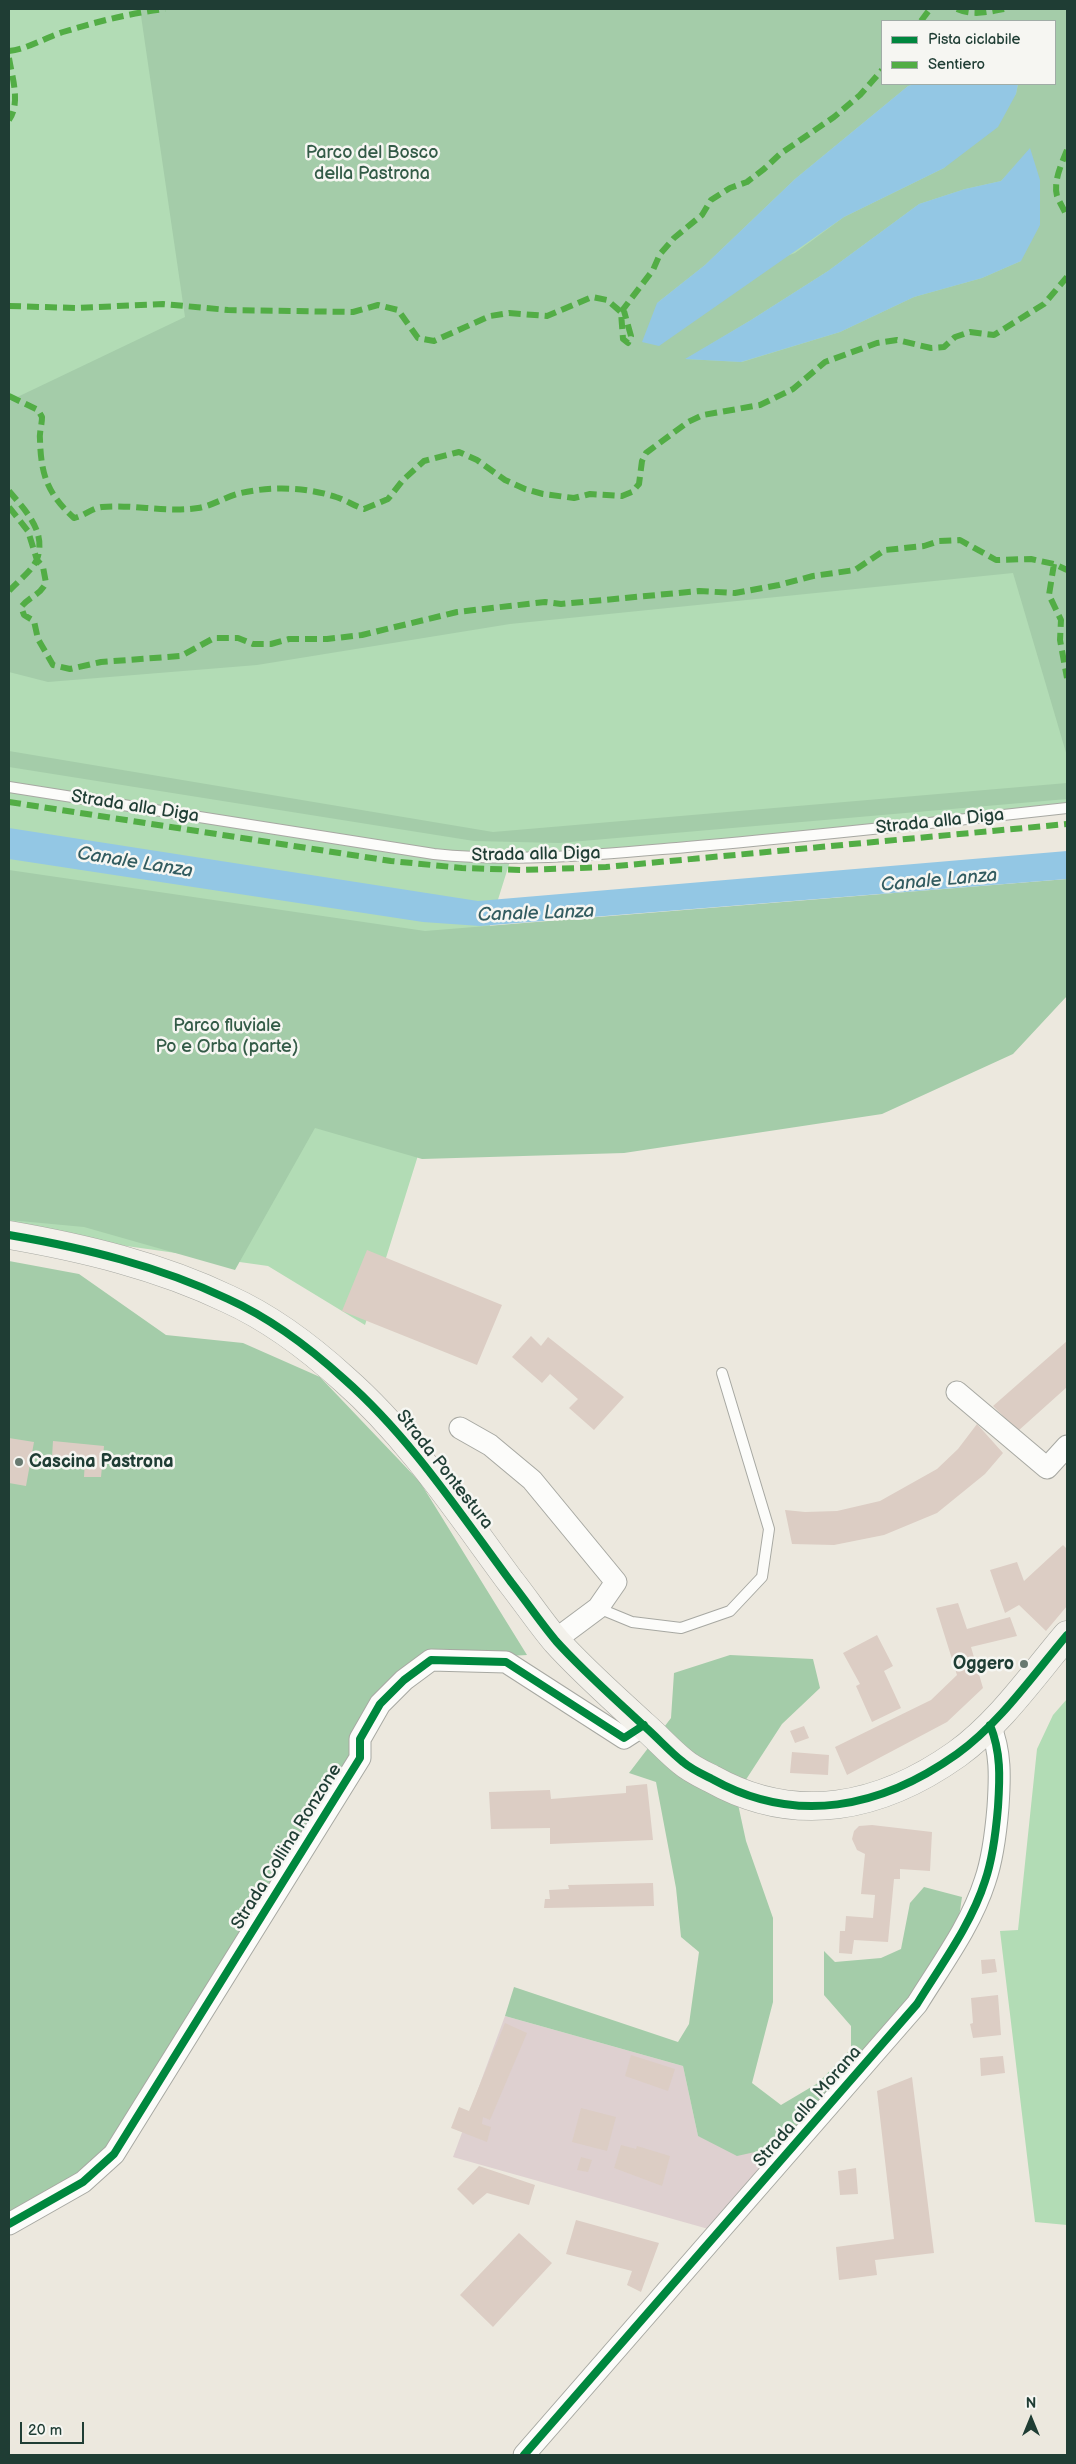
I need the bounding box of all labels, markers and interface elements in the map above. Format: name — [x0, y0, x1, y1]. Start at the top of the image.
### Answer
legend — [881, 20, 1056, 85]
text: Pista ciclabile — [928, 30, 1020, 49]
text: Sentiero — [928, 55, 985, 74]
park label: Parco del Bosco della Pastrona — [306, 142, 438, 184]
street label: Strada alla Diga — [70, 786, 200, 828]
street label: Strada alla Diga — [875, 805, 1005, 839]
water label: Canale Lanza — [76, 843, 194, 883]
street label: Strada alla Diga — [471, 843, 601, 867]
water label: Canale Lanza — [880, 865, 998, 897]
water label: Canale Lanza — [477, 901, 595, 927]
park label: Parco fluviale Po e Orba (parte) — [156, 1015, 298, 1058]
street label: Strada Pontestura — [391, 1406, 497, 1534]
place label: Cascina Pastrona — [29, 1451, 174, 1473]
marker: Cascina Pastrona — [13, 1456, 25, 1468]
place label: Oggero — [953, 1653, 1014, 1675]
marker: Oggero — [1018, 1658, 1030, 1670]
street label: Strada Collina Ronzone — [227, 1760, 347, 1934]
street label: Strada alla Morana — [749, 2042, 867, 2172]
north arrow — [1006, 2394, 1056, 2444]
text: N — [1026, 2395, 1036, 2412]
scale bar — [22, 2412, 86, 2444]
text: 20 m — [28, 2421, 62, 2440]

